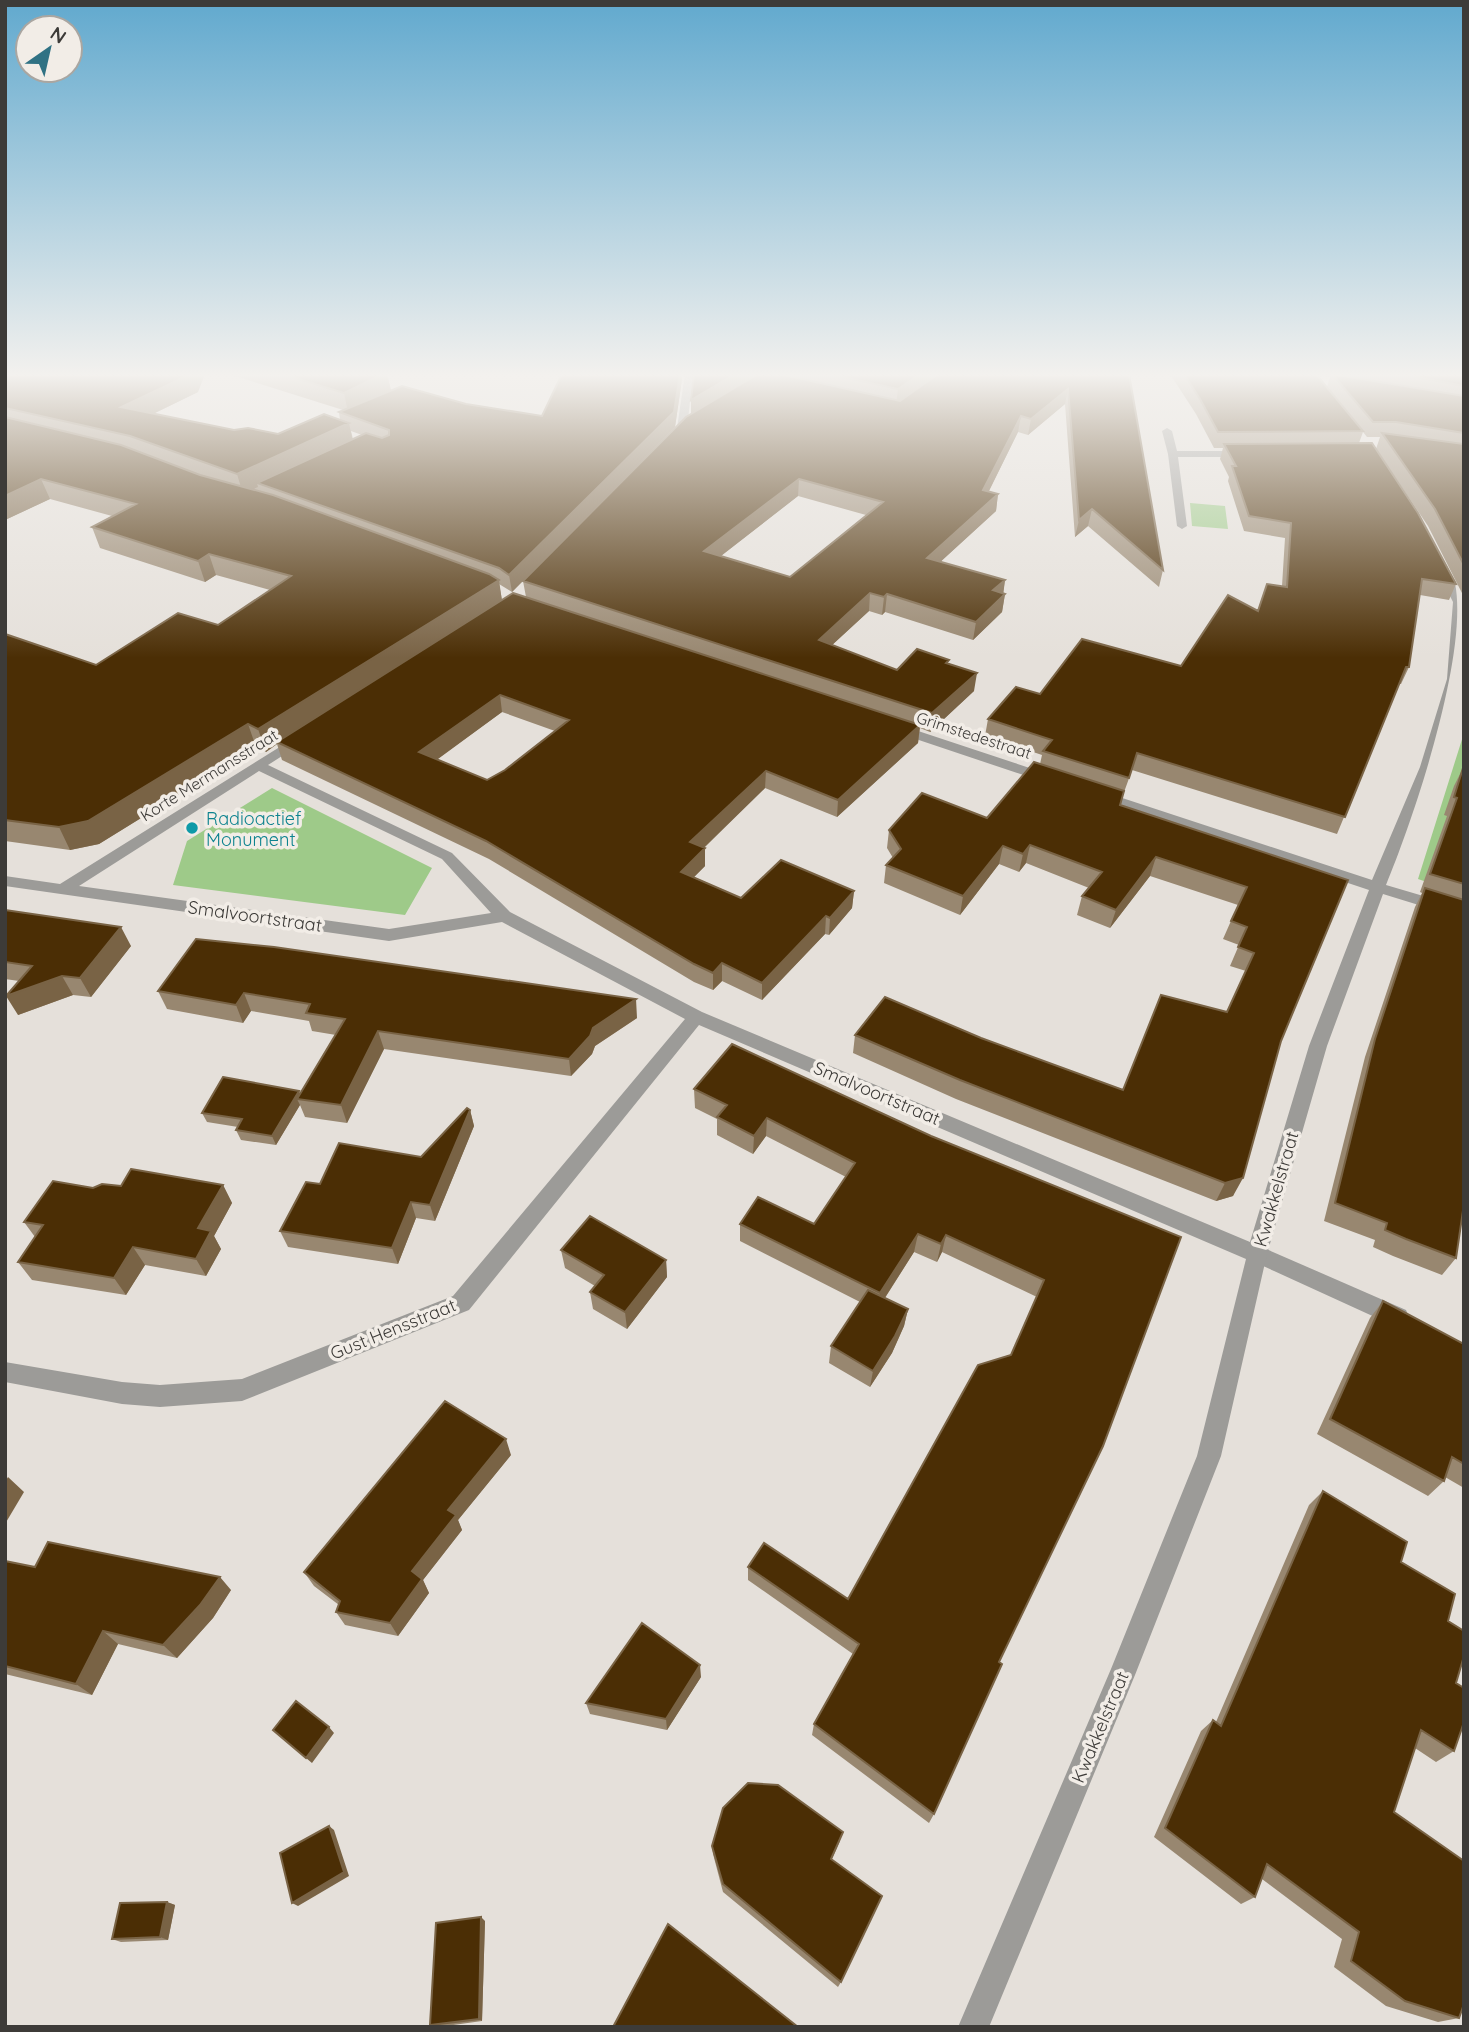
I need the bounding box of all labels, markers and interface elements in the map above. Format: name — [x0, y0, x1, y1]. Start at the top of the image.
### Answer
north arrow — [14, 14, 84, 84]
text: N — [46, 21, 71, 49]
street label: Grimstedestraat — [914, 707, 1034, 763]
street label: Korte Mermansstraat — [137, 725, 281, 825]
place label: Radioactief Monument — [206, 807, 302, 851]
marker: Radioactief Monument — [184, 820, 200, 836]
street label: Smalvoortstraat — [187, 895, 323, 937]
street label: Smalvoortstraat — [810, 1056, 944, 1130]
street label: Kwakkelstraat — [1249, 1129, 1303, 1249]
street label: Gust Hensstraat — [327, 1293, 459, 1365]
street label: Kwakkelstraat — [1066, 1668, 1134, 1786]

